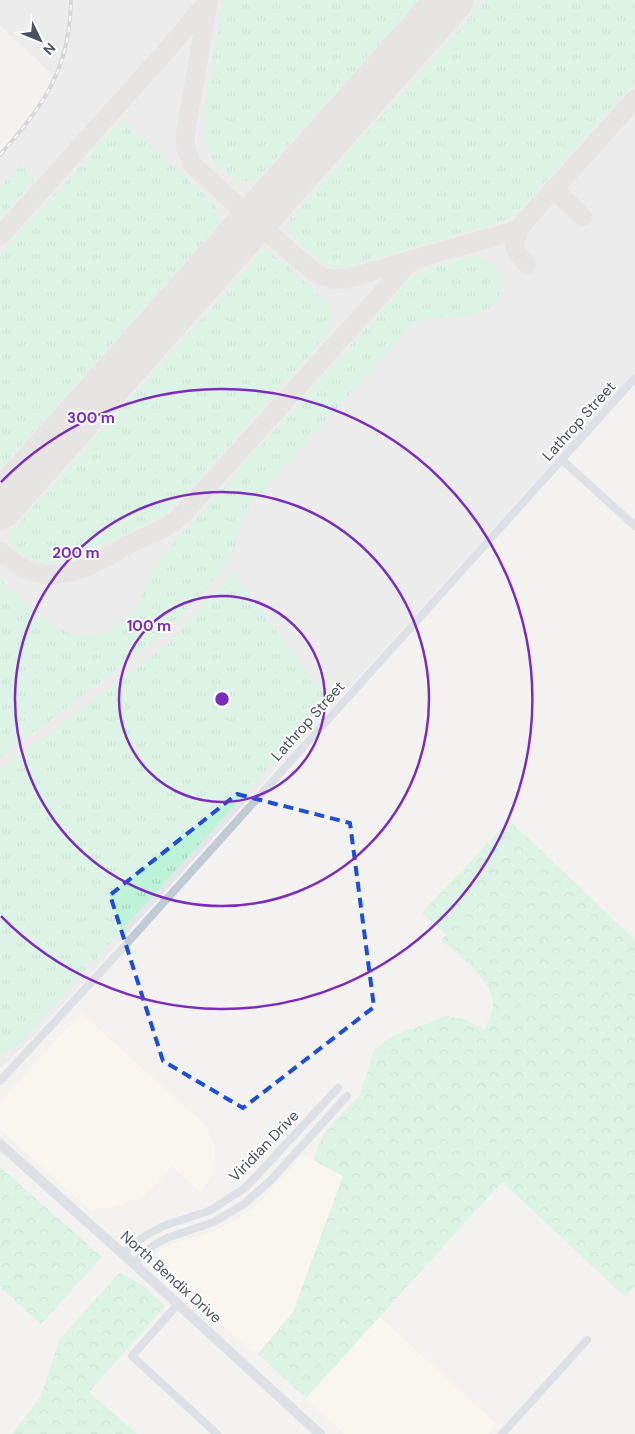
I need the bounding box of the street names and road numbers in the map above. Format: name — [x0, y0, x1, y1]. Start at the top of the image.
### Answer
street label: Lathrop Street — [538, 377, 620, 465]
street label: Lathrop Street — [267, 677, 349, 765]
street label: Viridian Drive — [225, 1106, 303, 1186]
street label: North Bendix Drive — [116, 1226, 226, 1328]

